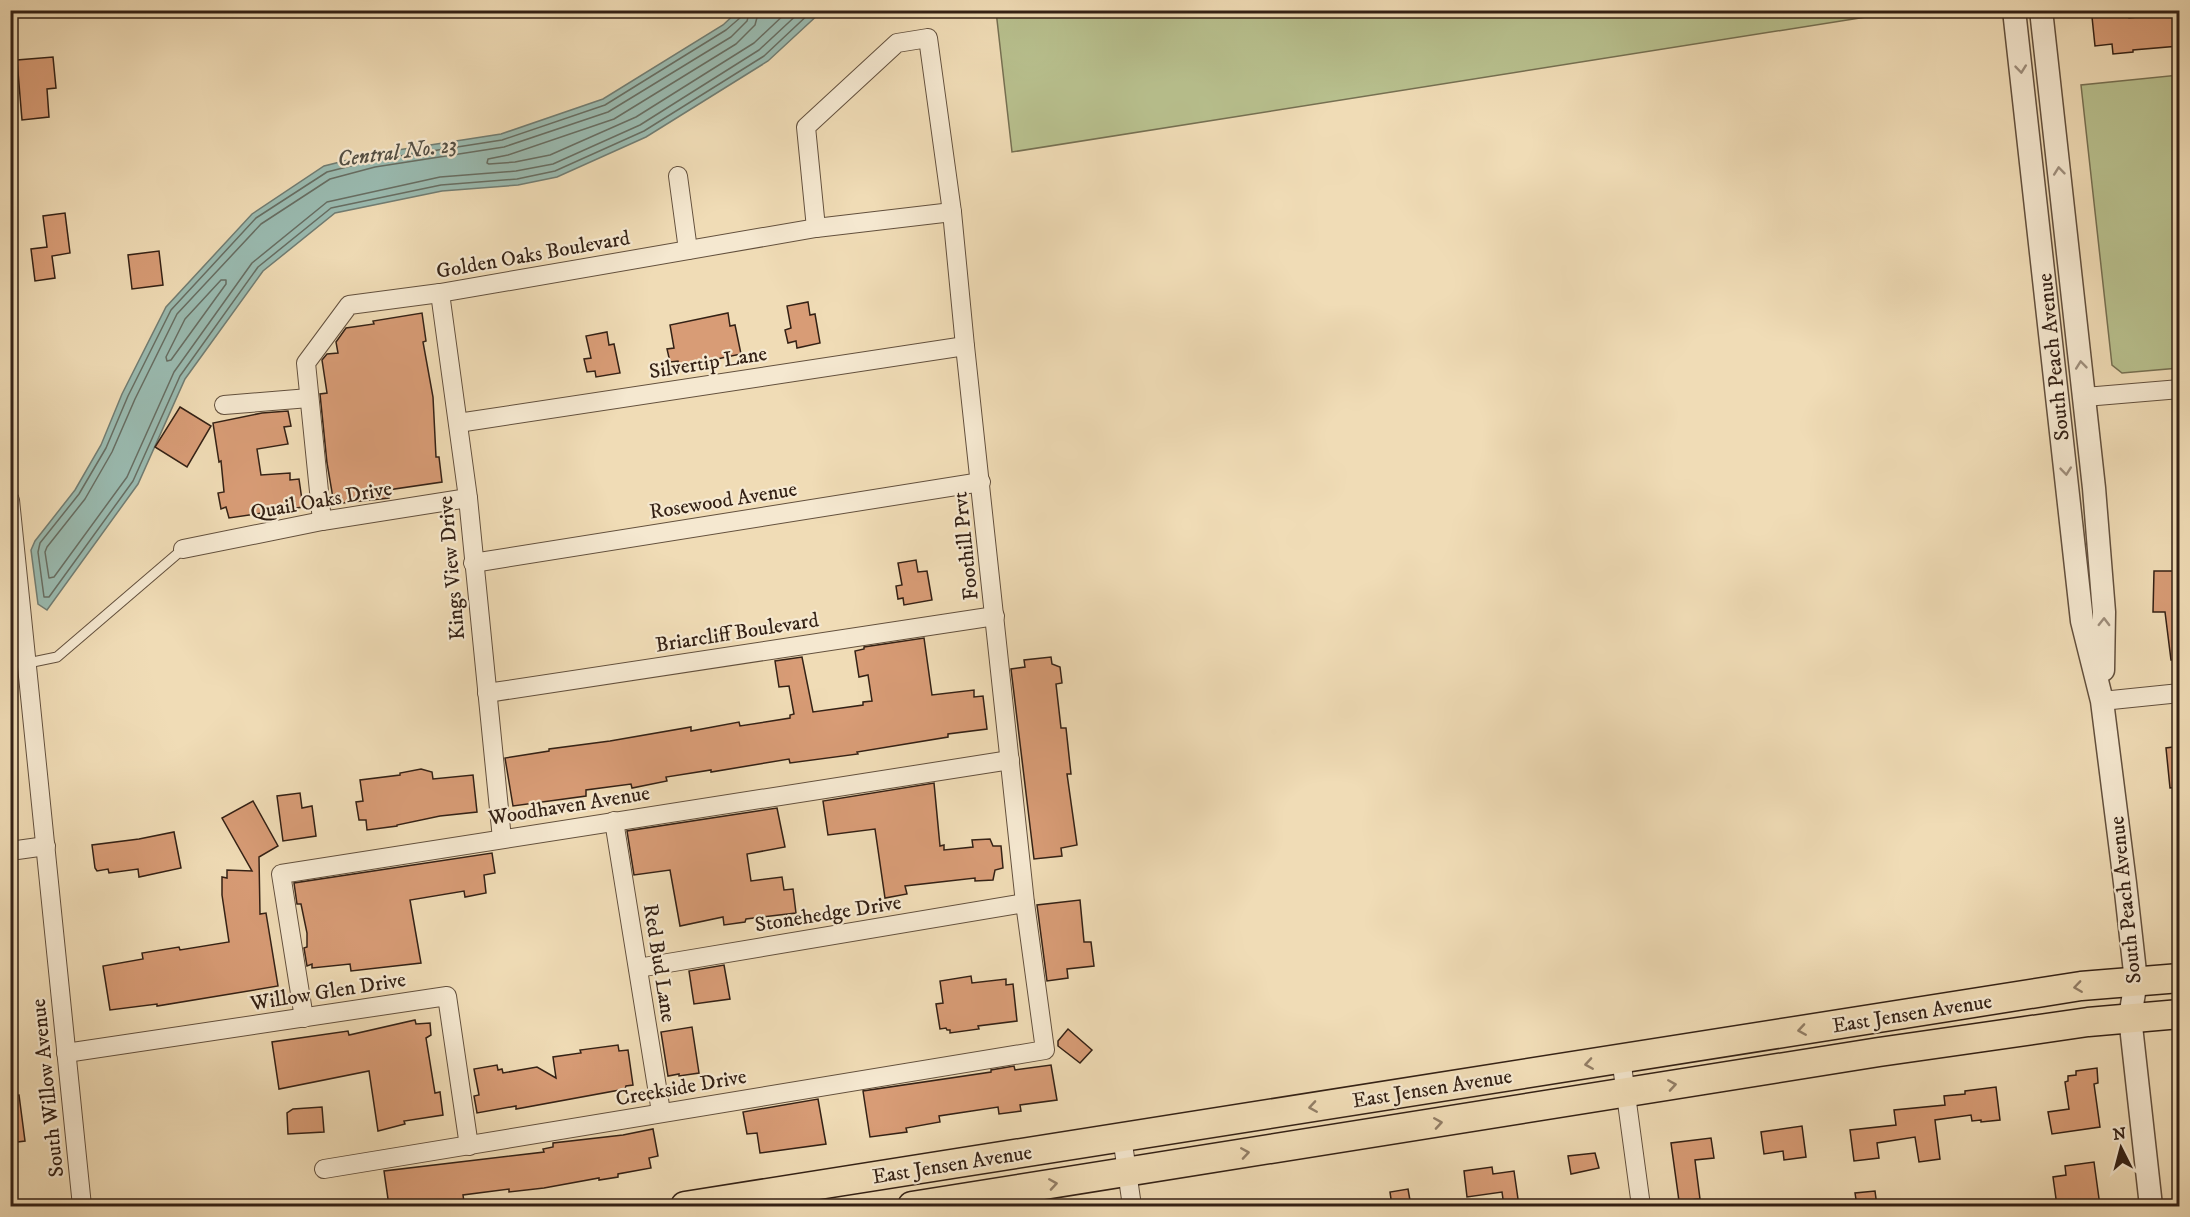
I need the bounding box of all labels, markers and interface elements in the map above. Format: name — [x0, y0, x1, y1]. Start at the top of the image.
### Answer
one-way arrow — [2014, 64, 2026, 73]
water label: Central No. 23 — [336, 132, 459, 173]
one-way arrow — [2053, 167, 2066, 176]
street label: Golden Oaks Boulevard — [434, 225, 633, 285]
street label: South Peach Avenue — [2032, 272, 2076, 442]
street label: Silvertip Lane — [647, 341, 769, 385]
one-way arrow — [2075, 360, 2088, 369]
one-way arrow — [2059, 467, 2071, 476]
street label: Quail Oaks Drive — [248, 476, 394, 526]
street label: Rosewood Avenue — [647, 476, 799, 525]
street label: Foothill Prvt — [947, 490, 985, 602]
street label: Kings View Drive — [433, 494, 471, 641]
street label: Briarcliff Boulevard — [654, 607, 821, 659]
one-way arrow — [2097, 617, 2110, 626]
street label: Woodhaven Avenue — [486, 780, 652, 832]
street label: South Peach Avenue — [2104, 815, 2148, 985]
street label: Stonehedge Drive — [753, 890, 903, 938]
street label: Red Bud Lane — [637, 902, 681, 1025]
street label: Willow Glen Drive — [248, 967, 408, 1017]
one-way arrow — [2074, 981, 2083, 993]
street label: East Jensen Avenue — [1830, 988, 1994, 1039]
street label: South Willow Avenue — [26, 997, 70, 1178]
one-way arrow — [1798, 1024, 1807, 1036]
one-way arrow — [1584, 1057, 1594, 1069]
street label: East Jensen Avenue — [1350, 1063, 1514, 1114]
street label: Creekside Drive — [614, 1064, 749, 1112]
one-way arrow — [1666, 1079, 1676, 1092]
one-way arrow — [1309, 1101, 1318, 1113]
one-way arrow — [1433, 1117, 1442, 1129]
north arrow — [2091, 1118, 2151, 1178]
text: N — [2112, 1123, 2127, 1145]
street label: East Jensen Avenue — [870, 1139, 1034, 1190]
one-way arrow — [1241, 1148, 1250, 1160]
one-way arrow — [1048, 1179, 1057, 1191]

